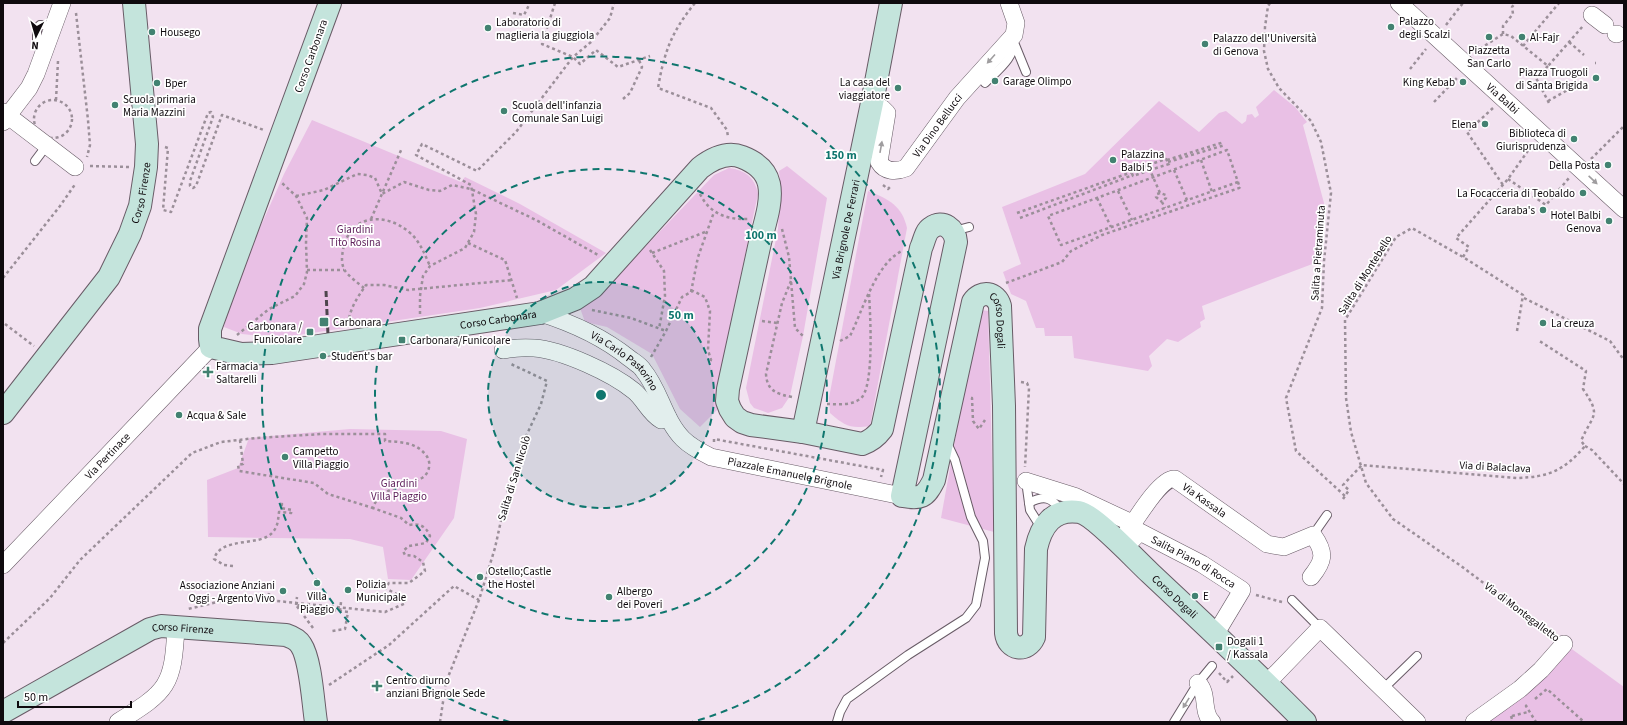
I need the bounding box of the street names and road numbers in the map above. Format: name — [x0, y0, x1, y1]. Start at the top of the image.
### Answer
street label: Corso Carbonara — [291, 17, 331, 95]
street label: Via Balbi — [1483, 79, 1523, 117]
street label: Via Dino Bellucci — [909, 90, 965, 160]
street label: Corso Firenze — [127, 162, 154, 226]
street label: Via Brignole De Ferrari — [828, 178, 863, 281]
street label: Salita a Pietraminuta — [1307, 205, 1329, 301]
street label: Salita di Montebello — [1334, 232, 1396, 318]
street label: Corso Dogali — [987, 288, 1009, 349]
street label: Corso Carbonara — [459, 306, 538, 332]
street label: Via Carlo Pastorino — [588, 327, 662, 393]
street label: Via Pertinace — [81, 429, 134, 483]
street label: Salita di San Nicolò — [494, 434, 534, 522]
street label: Piazzale Emanuele Brignole — [726, 453, 854, 493]
street label: Via di Balaclava — [1459, 458, 1531, 476]
street label: Via Kassala — [1179, 479, 1230, 521]
street label: Salita Piano di Rocca — [1149, 532, 1239, 592]
street label: Corso Dogali — [1149, 571, 1201, 622]
street label: Via di Montegalletto — [1481, 579, 1563, 645]
street label: Corso Firenze — [150, 618, 215, 637]

